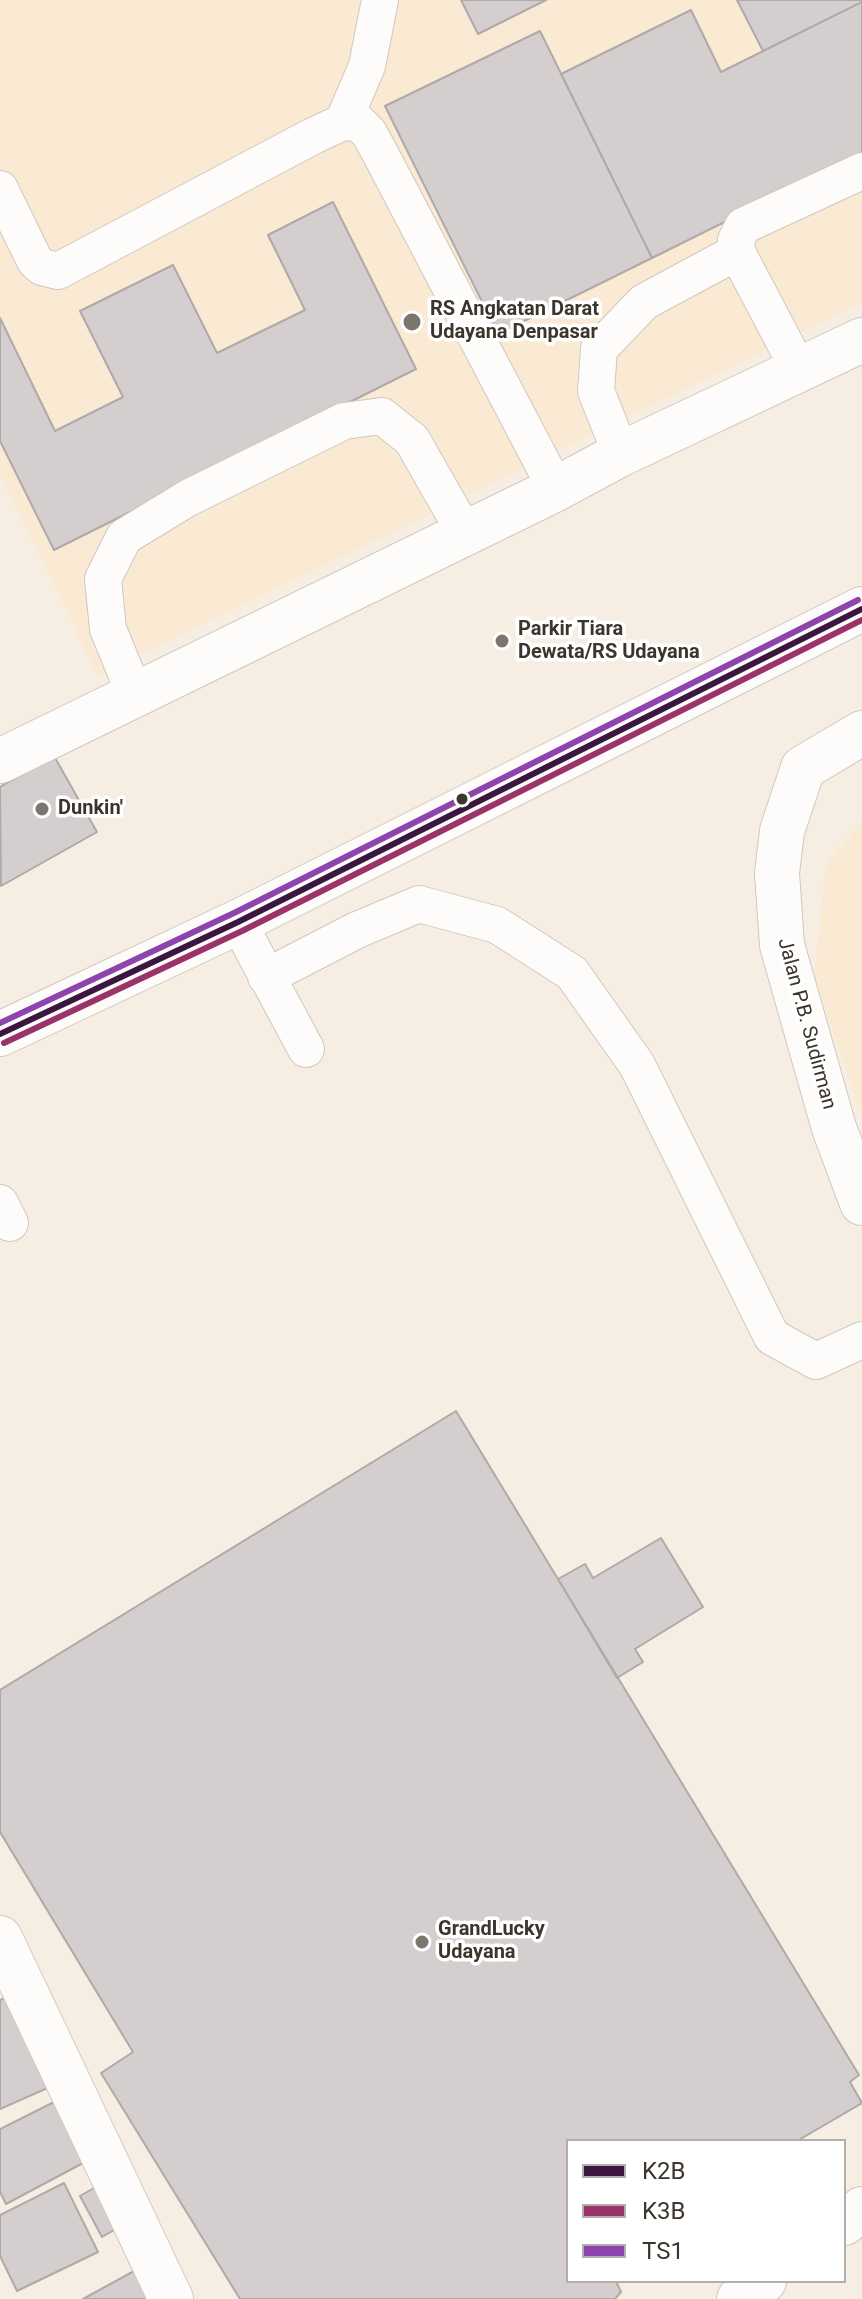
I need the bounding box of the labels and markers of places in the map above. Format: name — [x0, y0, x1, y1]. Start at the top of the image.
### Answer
place label: RS Angkatan Darat Udayana Denpasar — [430, 298, 599, 345]
marker: RS Angkatan Darat Udayana Denpasar — [401, 311, 423, 333]
place label: Parkir Tiara Dewata/RS Udayana — [518, 618, 700, 665]
marker: Parkir Tiara Dewata/RS Udayana — [493, 632, 511, 650]
unlabelled marker — [454, 791, 470, 807]
place label: Dunkin' — [58, 797, 123, 821]
marker: Dunkin' — [33, 800, 51, 818]
place label: GrandLucky Udayana — [438, 1918, 545, 1965]
marker: GrandLucky Udayana — [413, 1933, 431, 1951]

